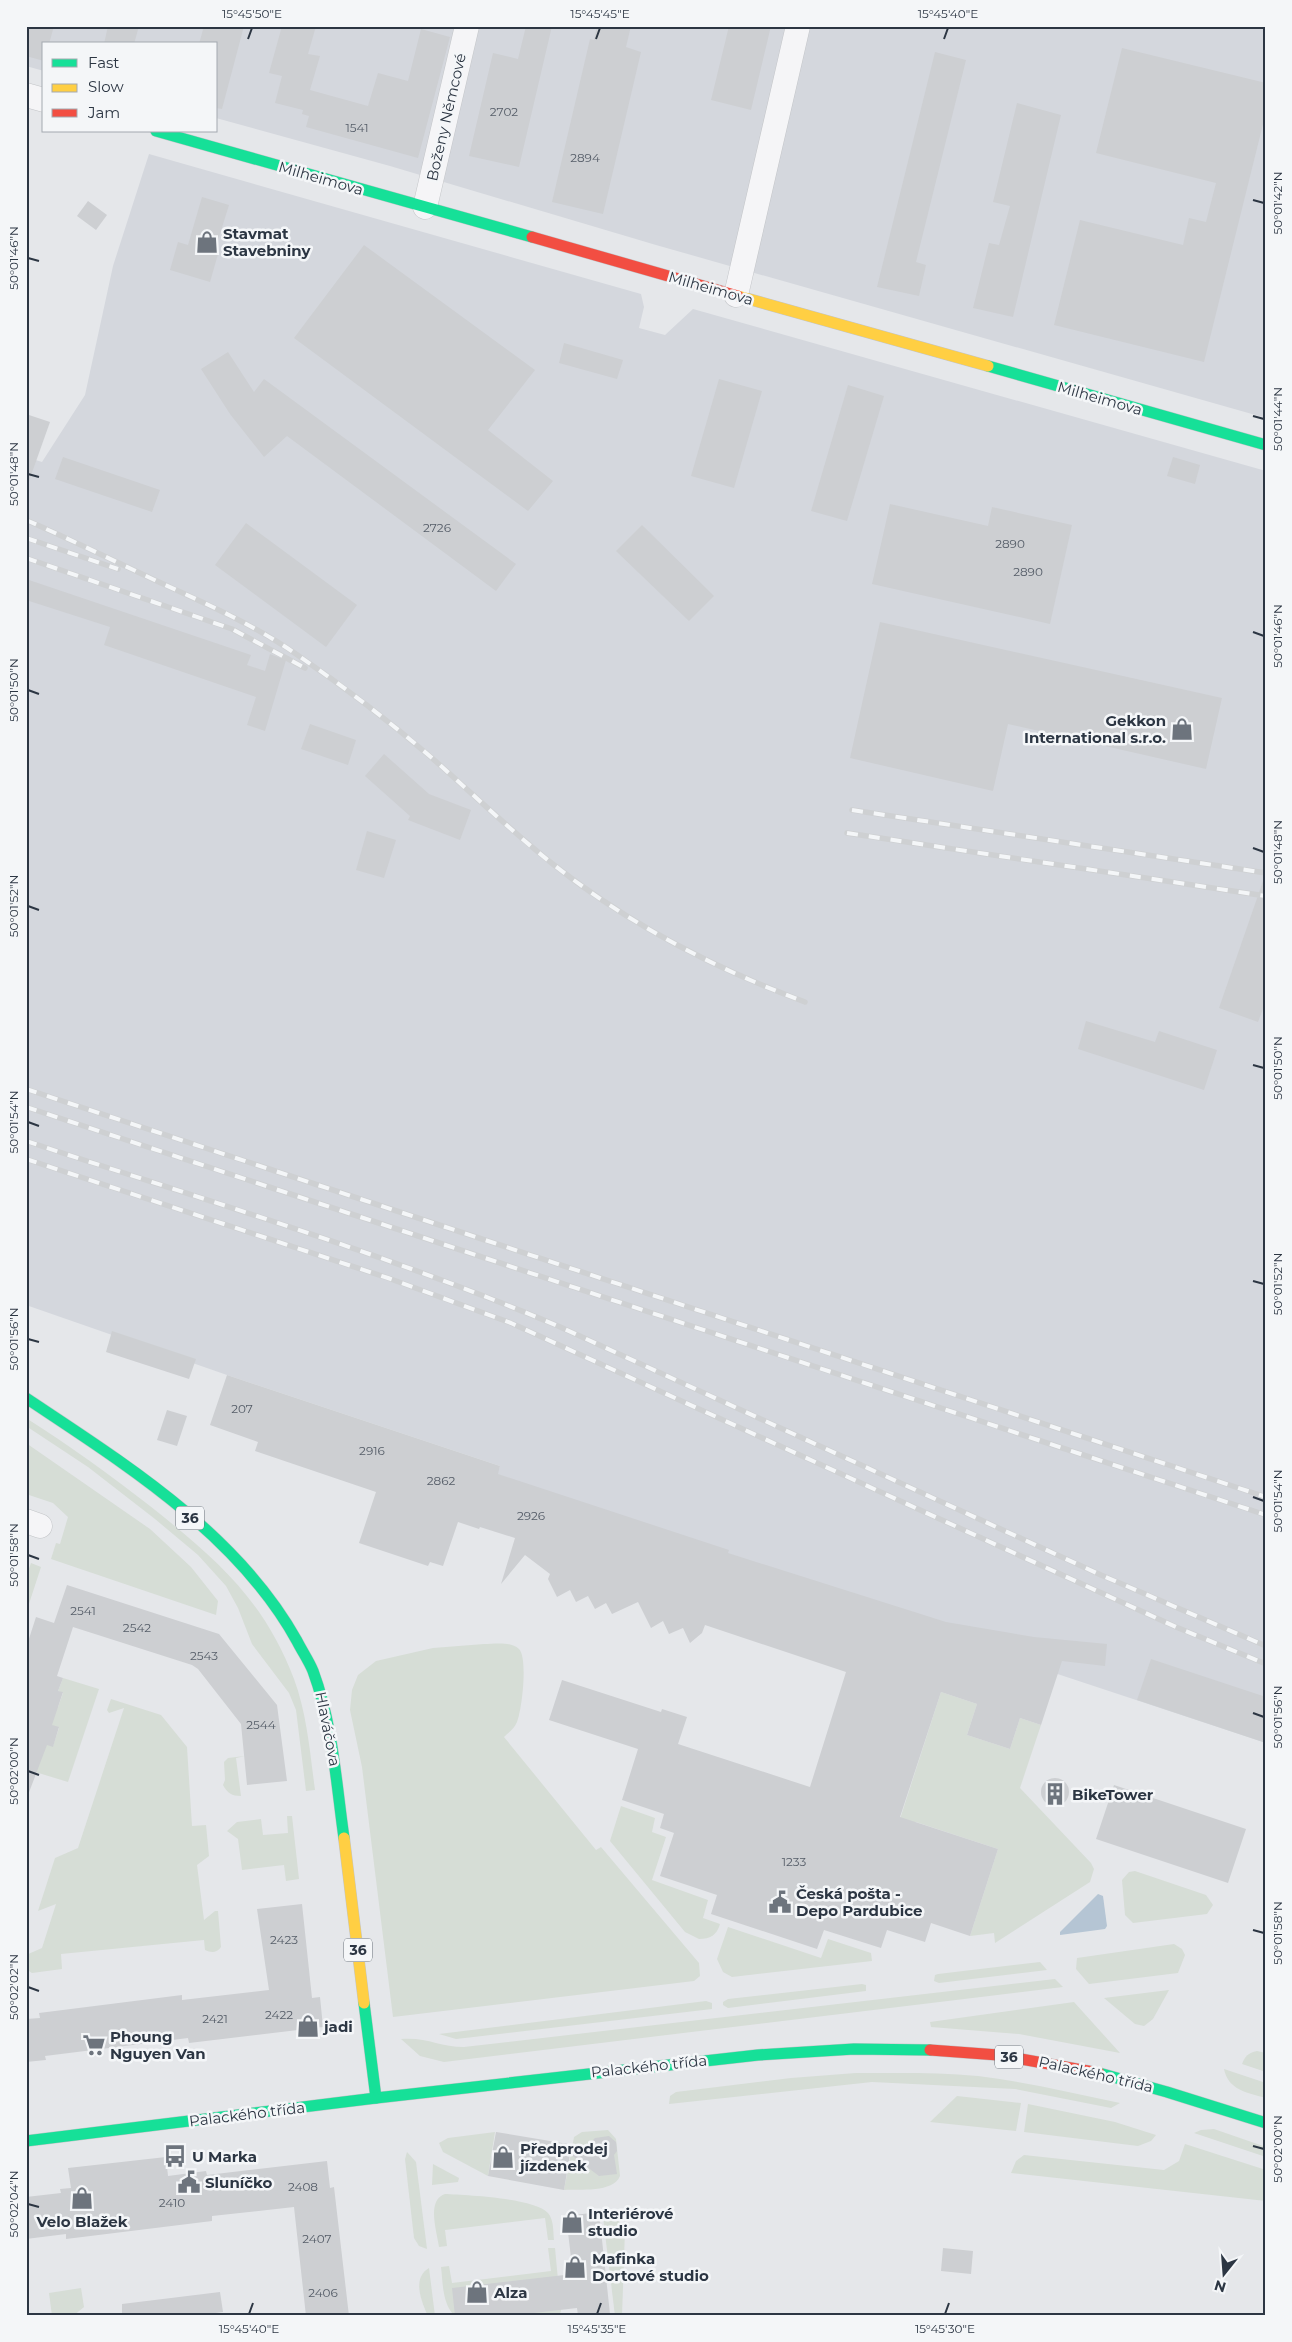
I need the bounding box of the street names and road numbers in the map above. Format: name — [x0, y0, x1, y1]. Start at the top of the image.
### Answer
street label: Boženy Němcové — [422, 51, 470, 183]
street label: Milheimova — [276, 157, 366, 199]
street label: Milheimova — [666, 267, 756, 309]
street label: Milheimova — [1055, 377, 1145, 419]
road number: 36 — [176, 1506, 204, 1530]
street label: Hlaváčova — [311, 1690, 345, 1768]
road number: 36 — [344, 1938, 372, 1962]
road number: 36 — [995, 2045, 1023, 2068]
street label: Palackého třída — [590, 2050, 708, 2082]
street label: Palackého třída — [1037, 2052, 1155, 2096]
street label: Palackého třída — [188, 2097, 306, 2131]

